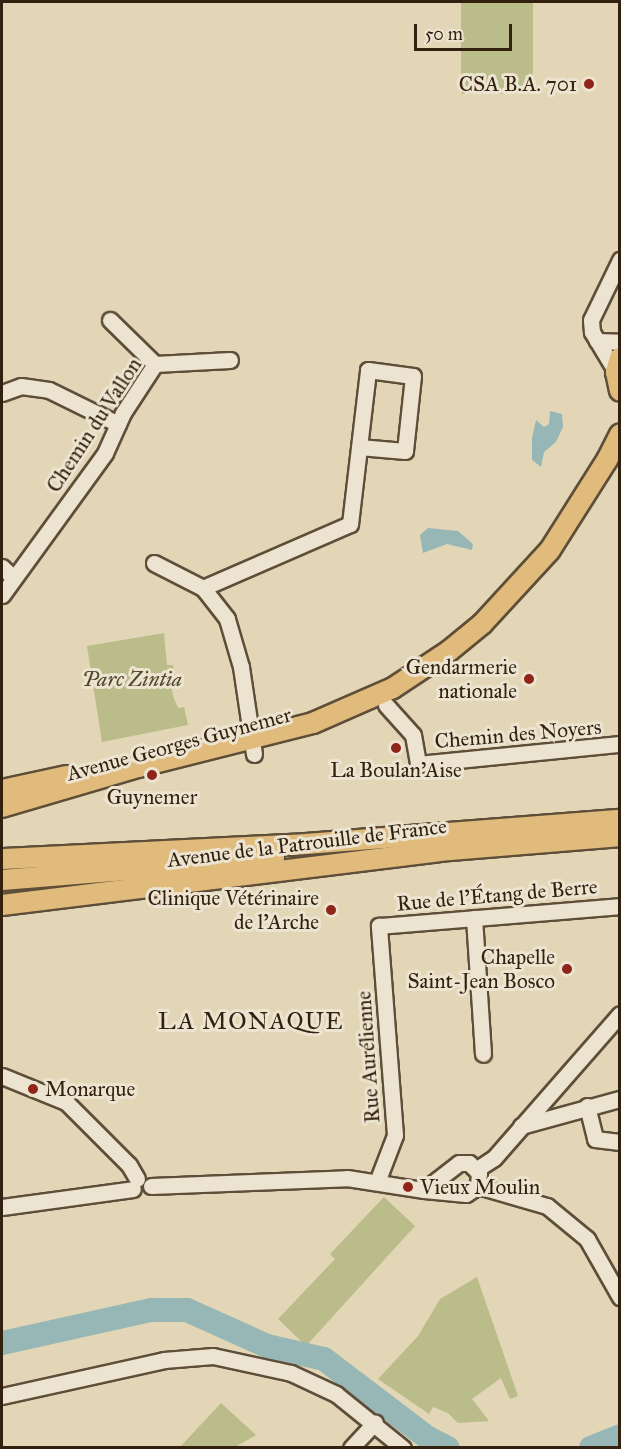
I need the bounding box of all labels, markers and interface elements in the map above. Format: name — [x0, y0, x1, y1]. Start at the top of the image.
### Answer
scale bar — [417, 12, 514, 50]
text: 50 m — [425, 23, 463, 45]
place label: CSA B.A. 701 — [459, 71, 577, 97]
marker: CSA B.A. 701 — [582, 77, 596, 91]
street label: Chemin du Vallon — [41, 353, 147, 497]
place label: Gendarmerie nationale — [406, 654, 517, 704]
park label: Parc Zintia — [82, 666, 182, 692]
marker: Gendarmerie nationale — [522, 672, 536, 686]
street label: Avenue Georges Guynemer — [64, 702, 294, 786]
street label: Chemin des Noyers — [434, 714, 602, 754]
marker: La Boulan'Aise — [389, 741, 403, 755]
place label: La Boulan'Aise — [330, 757, 462, 783]
marker: Guynemer — [145, 768, 159, 782]
place label: Guynemer — [107, 784, 197, 810]
street label: Avenue de la Patrouille de France — [166, 813, 448, 873]
street label: Rue de l'Étang de Berre — [395, 874, 599, 916]
place label: Clinique Vétérinaire de l'Arche — [147, 885, 319, 935]
marker: Clinique Vétérinaire de l'Arche — [324, 903, 338, 917]
place label: Chapelle Saint-Jean Bosco — [407, 944, 555, 994]
marker: Chapelle Saint-Jean Bosco — [560, 962, 574, 976]
street label: Rue Aurélienne — [351, 990, 385, 1124]
district label: LA MONAQUE — [158, 1008, 344, 1036]
place label: Monarque — [45, 1076, 135, 1102]
marker: Monarque — [26, 1082, 40, 1096]
place label: Vieux Moulin — [420, 1174, 540, 1200]
marker: Vieux Moulin — [401, 1180, 415, 1194]

